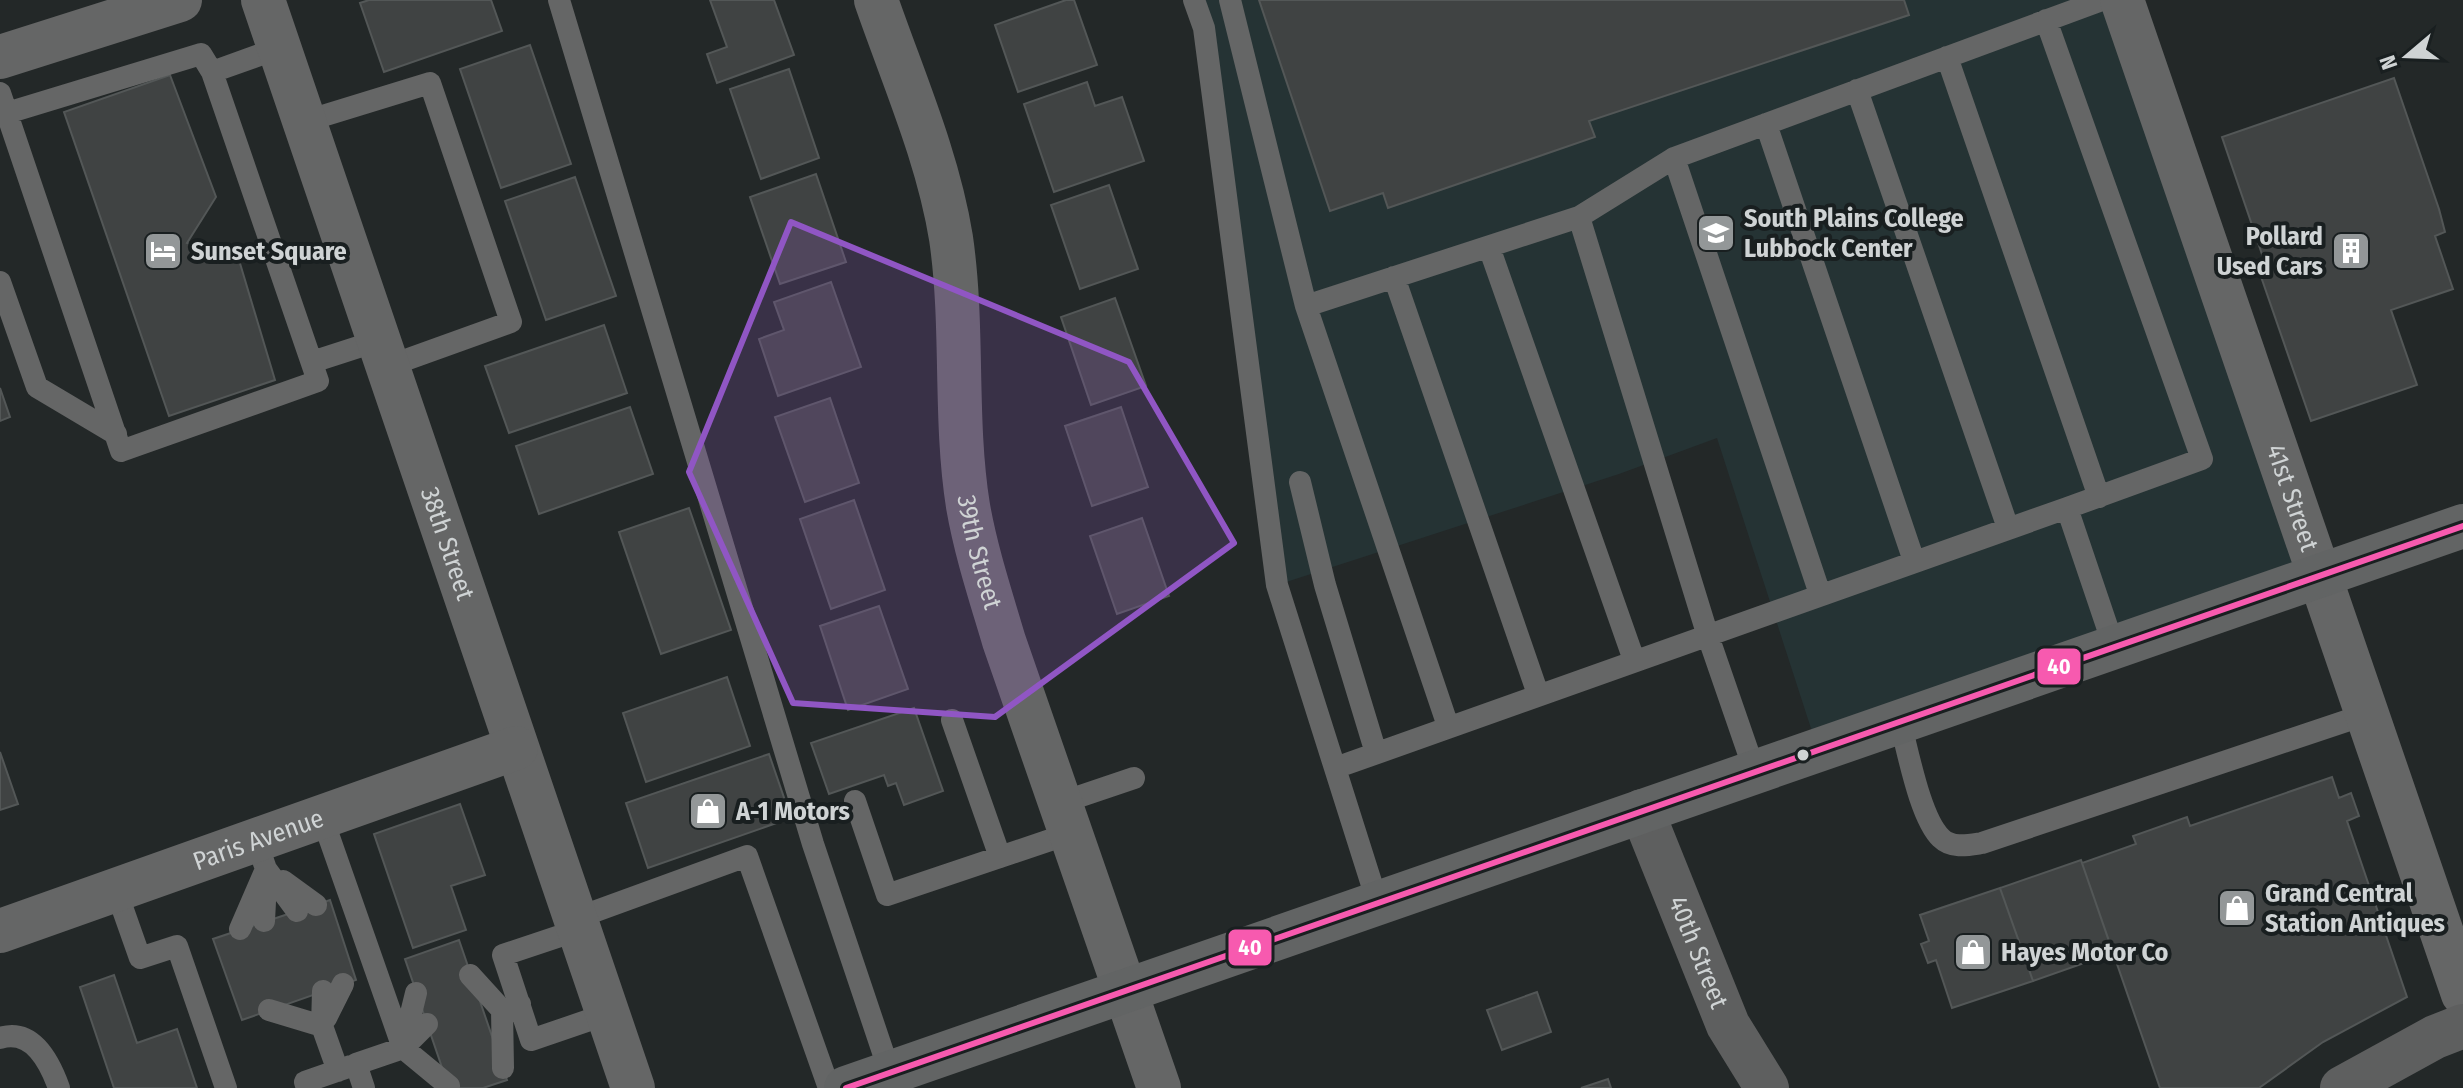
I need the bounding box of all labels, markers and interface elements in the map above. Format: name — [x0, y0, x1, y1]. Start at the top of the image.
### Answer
north arrow — [2367, 16, 2447, 96]
text: N — [2374, 52, 2403, 73]
place label: South Plains College Lubbock Center — [1744, 203, 1964, 264]
school or university icon: South Plains College Lubbock Center — [1695, 212, 1737, 254]
place label: Pollard Used Cars — [2217, 221, 2323, 282]
hotel icon: Sunset Square — [142, 230, 184, 272]
building icon: Pollard Used Cars — [2330, 230, 2372, 272]
place label: Sunset Square — [191, 236, 347, 267]
street label: 41st Street — [2260, 440, 2325, 556]
street label: 38th Street — [414, 483, 481, 604]
street label: 39th Street — [951, 493, 1009, 613]
line badge: 40 — [2036, 647, 2082, 686]
text: 40 — [2047, 653, 2071, 680]
unlabelled marker — [1795, 747, 1811, 763]
shop icon: A-1 Motors — [687, 790, 729, 832]
place label: A-1 Motors — [735, 796, 850, 827]
street label: Paris Avenue — [189, 803, 328, 877]
place label: Grand Central Station Antiques — [2265, 878, 2445, 939]
shop icon: Grand Central Station Antiques — [2216, 887, 2258, 929]
street label: 40th Street — [1662, 891, 1735, 1013]
line badge: 40 — [1227, 928, 1273, 967]
shop icon: Hayes Motor Co — [1952, 931, 1994, 973]
text: 40 — [1238, 934, 1262, 961]
place label: Hayes Motor Co — [2001, 937, 2169, 968]

